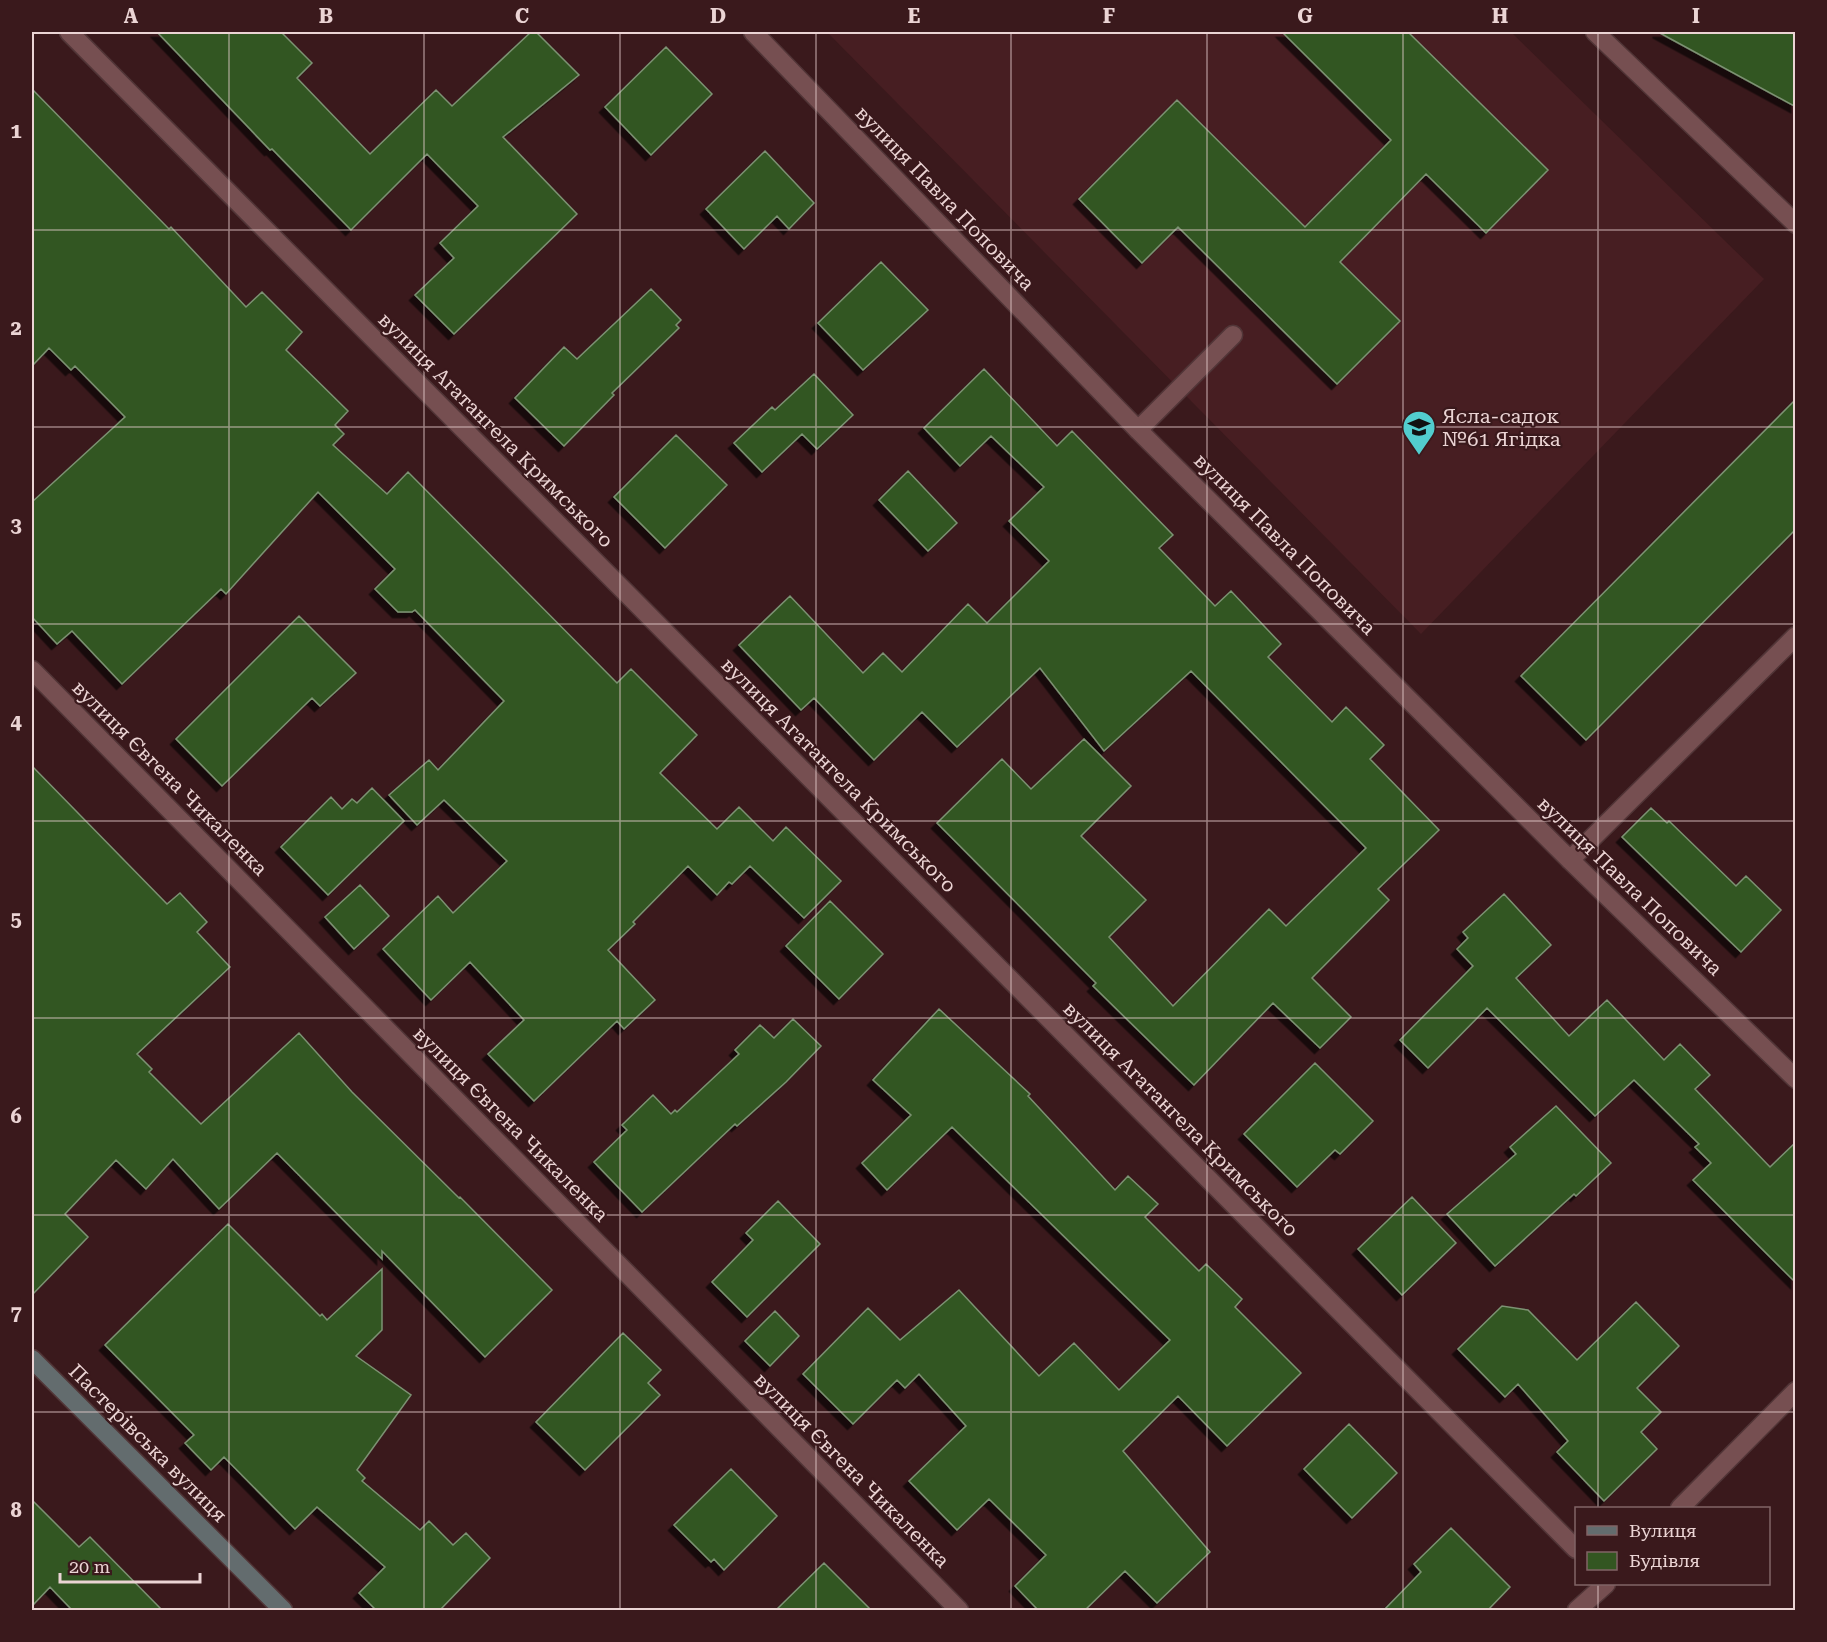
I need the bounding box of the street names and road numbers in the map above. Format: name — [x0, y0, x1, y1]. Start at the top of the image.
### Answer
street label: вулиця Павла Поповича — [851, 101, 1040, 295]
street label: вулиця Агатангела Кримського — [374, 308, 618, 552]
street label: вулиця Павла Поповича — [1189, 448, 1381, 640]
street label: вулиця Агатангела Кримського — [717, 653, 961, 897]
street label: вулиця Євгена Чикаленка — [68, 676, 273, 881]
street label: вулиця Павла Поповича — [1533, 792, 1727, 981]
street label: вулиця Агатангела Кримського — [1059, 997, 1303, 1241]
street label: вулиця Євгена Чикаленка — [409, 1022, 614, 1227]
street label: Пастерівська вулиця — [64, 1359, 232, 1527]
street label: вулиця Євгена Чикаленка — [750, 1368, 955, 1573]

